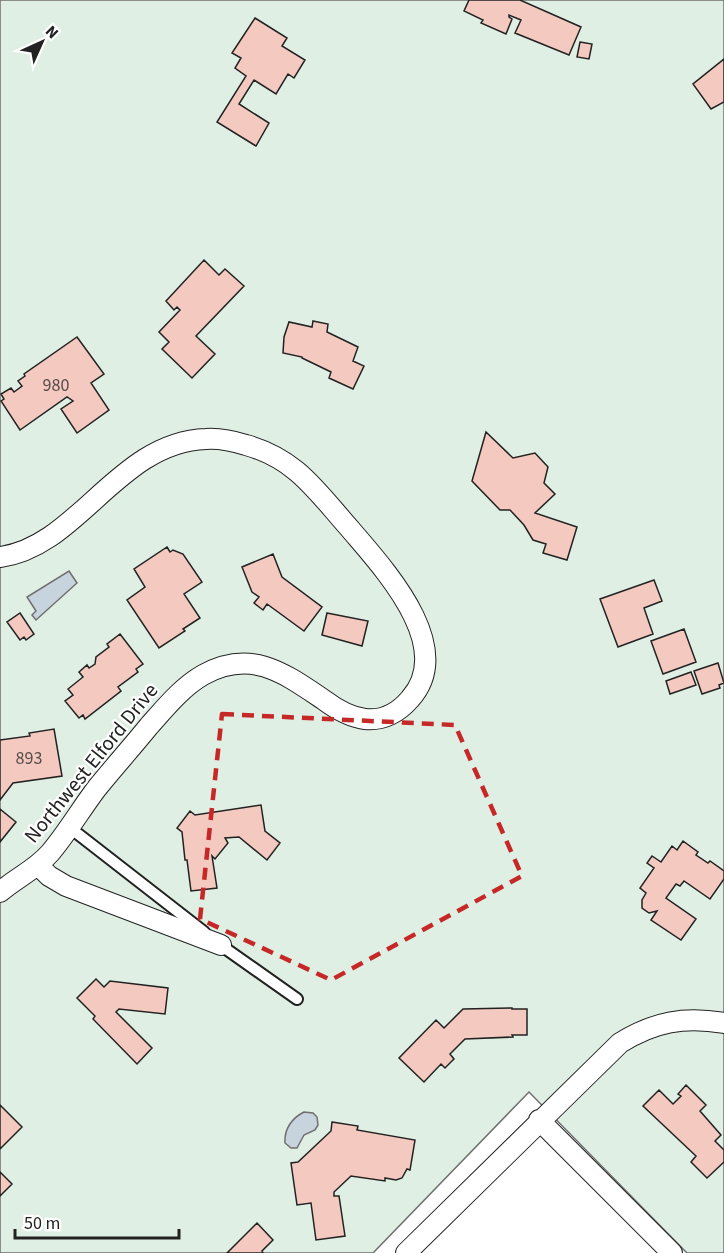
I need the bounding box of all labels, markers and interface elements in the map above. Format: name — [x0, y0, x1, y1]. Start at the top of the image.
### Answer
north arrow — [12, 12, 72, 72]
text: N — [40, 21, 63, 44]
house number: 980 — [43, 373, 69, 398]
street label: Northwest Elford Drive — [17, 677, 165, 849]
house number: 893 — [16, 746, 42, 771]
scale bar — [15, 1202, 178, 1240]
text: 50 m — [24, 1211, 60, 1236]

